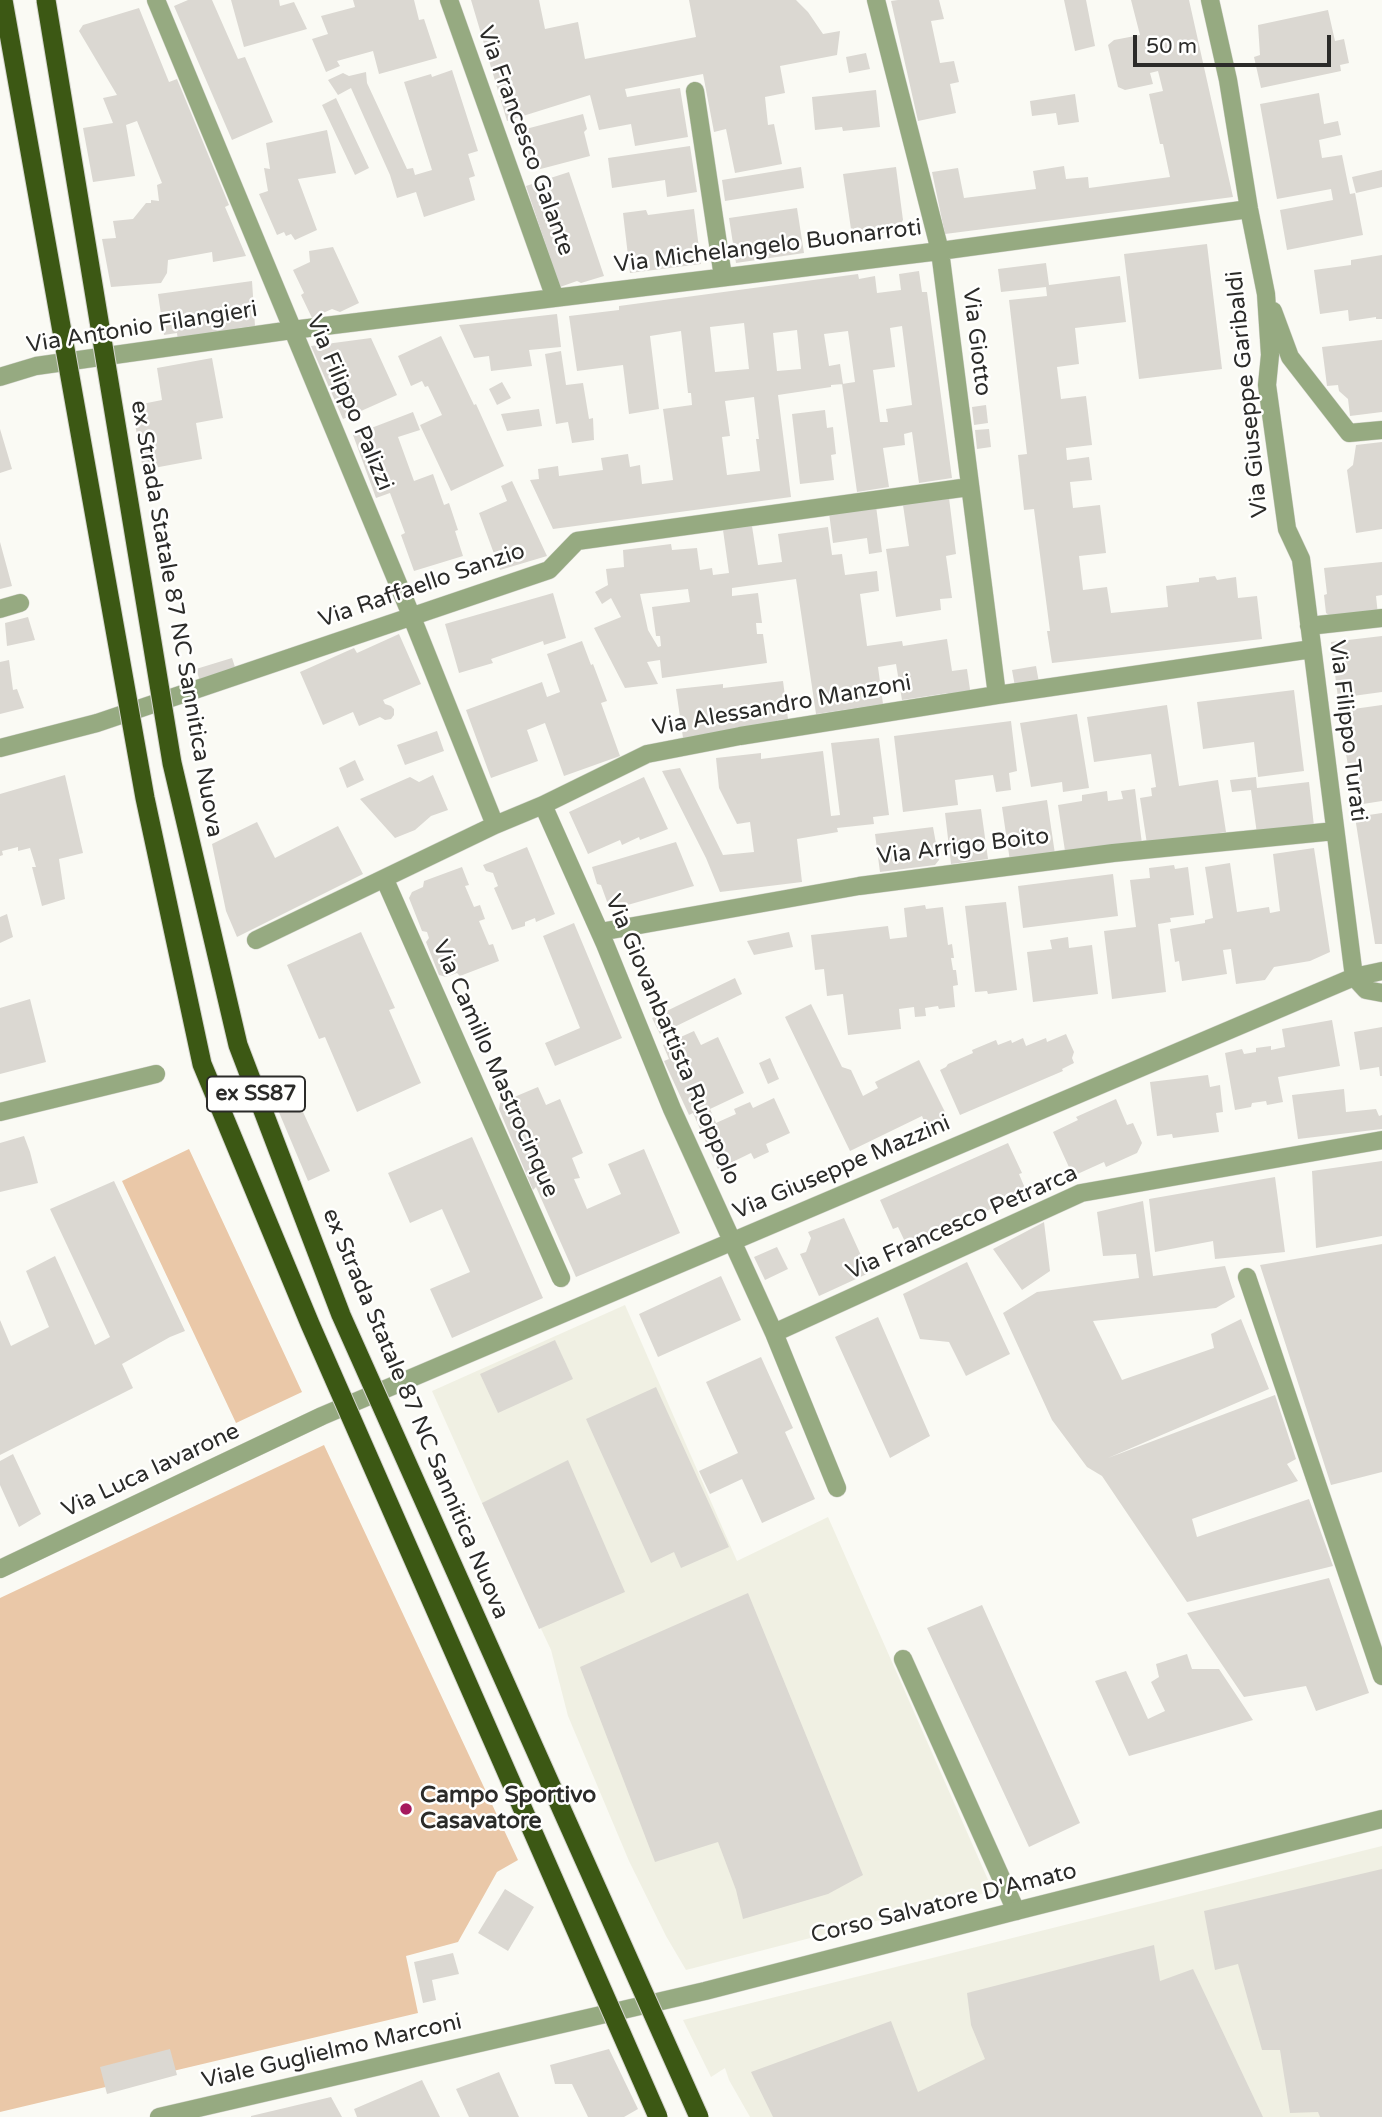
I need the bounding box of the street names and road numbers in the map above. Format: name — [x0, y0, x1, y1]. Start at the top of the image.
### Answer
street label: Via Francesco Galante — [471, 22, 579, 260]
street label: Via Michelangelo Buonarroti — [613, 214, 923, 280]
street label: Via Giuseppe Garibaldi — [1221, 269, 1275, 519]
street label: Via Giotto — [956, 286, 996, 398]
street label: Via Antonio Filangieri — [25, 296, 259, 360]
street label: Via Filippo Palizzi — [300, 311, 398, 495]
street label: ex Strada Statale 87 NC Sannitica Nuova — [124, 398, 228, 840]
street label: Via Raffaello Sanzio — [315, 538, 529, 634]
street label: Via Filippo Turati — [1322, 639, 1372, 823]
street label: Via Alessandro Manzoni — [650, 670, 914, 742]
street label: Via Arrigo Boito — [875, 823, 1051, 871]
street label: Via Giovanbattista Ruoppolo — [598, 891, 746, 1189]
street label: Via Camillo Mastrocinque — [426, 936, 564, 1202]
road number: ex SS87 — [207, 1076, 305, 1112]
street label: Via Giuseppe Mazzini — [729, 1110, 955, 1226]
street label: Via Francesco Petrarca — [842, 1160, 1082, 1286]
street label: ex Strada Statale 87 NC Sannitica Nuova — [316, 1205, 514, 1623]
street label: Via Luca Iavarone — [58, 1418, 244, 1524]
street label: Corso Salvatore D'Amato — [808, 1858, 1080, 1950]
street label: Viale Guglielmo Marconi — [199, 2009, 465, 2095]

